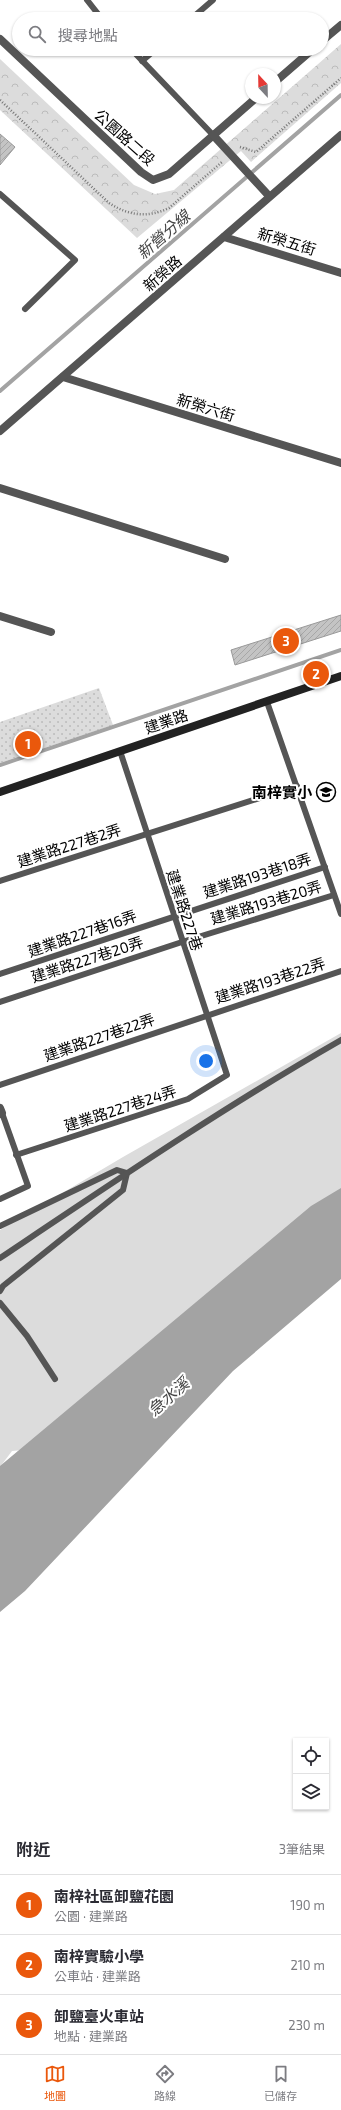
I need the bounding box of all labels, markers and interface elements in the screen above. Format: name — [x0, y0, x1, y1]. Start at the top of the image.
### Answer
search box — [12, 12, 329, 56]
icon: search — [26, 23, 48, 45]
text: 搜尋地點 — [58, 26, 118, 44]
north arrow — [245, 68, 281, 104]
street label: 公園路二段 — [91, 105, 159, 169]
water label: 新營分線 — [133, 205, 195, 262]
street label: 新榮五街 — [256, 224, 318, 258]
street label: 新榮路 — [139, 251, 185, 295]
street label: 新榮六街 — [175, 390, 237, 424]
pin: 3 — [273, 626, 299, 656]
pin: 2 — [303, 659, 329, 689]
street label: 建業路 — [142, 705, 190, 737]
pin: 1 — [15, 729, 41, 759]
school or university icon: 南梓實小 — [315, 781, 337, 803]
place label: 南梓實小 — [252, 783, 313, 801]
street label: 建業路227巷2弄 — [15, 820, 123, 870]
street label: 建業路193巷18弄 — [200, 849, 314, 901]
street label: 建業路227巷 — [163, 867, 207, 953]
street label: 建業路193巷20弄 — [208, 877, 324, 927]
street label: 建業路227巷16弄 — [25, 906, 139, 960]
street label: 建業路227巷20弄 — [29, 932, 145, 986]
street label: 建業路193巷22弄 — [213, 954, 327, 1006]
street label: 建業路227巷22弄 — [41, 1010, 157, 1064]
your location — [196, 1051, 216, 1071]
street label: 建業路227巷24弄 — [61, 1081, 179, 1135]
water label: 急水溪 — [144, 1372, 194, 1419]
map controls — [293, 1738, 329, 1810]
button: locate — [293, 1738, 329, 1774]
button: layers — [293, 1774, 329, 1810]
text: 附近 — [16, 1839, 50, 1859]
text: 3筆結果 — [279, 1841, 325, 1857]
text: 南梓社區卸鹽花園 — [54, 1887, 174, 1905]
text: 1 — [26, 1897, 32, 1913]
text: 190 m — [290, 1897, 325, 1913]
text: 公園 · 建業路 — [54, 1908, 128, 1924]
text: 南梓實驗小學 — [54, 1947, 144, 1965]
text: 2 — [25, 1957, 33, 1973]
text: 210 m — [290, 1957, 325, 1973]
text: 公車站 · 建業路 — [54, 1968, 141, 1984]
text: 卸鹽臺火車站 — [54, 2007, 144, 2025]
text: 3 — [25, 2017, 33, 2033]
text: 230 m — [288, 2017, 325, 2033]
text: 地點 · 建業路 — [54, 2028, 128, 2044]
tab: 地圖 — [44, 2063, 66, 2103]
tab: 路線 — [154, 2063, 176, 2103]
tab: 已儲存 — [264, 2063, 297, 2103]

